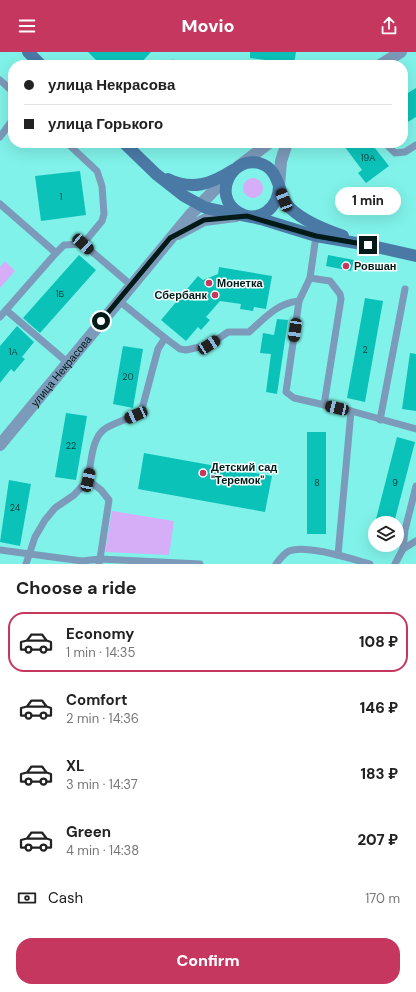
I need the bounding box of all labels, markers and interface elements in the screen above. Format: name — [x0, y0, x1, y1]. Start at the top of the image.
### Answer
text: Movio — [182, 14, 234, 38]
icon: menu — [16, 15, 38, 37]
icon: share — [378, 15, 400, 37]
text: улица Некрасова — [48, 75, 175, 95]
text: улица Горького — [48, 114, 163, 134]
house number: 19А — [361, 152, 375, 164]
car — [274, 187, 294, 213]
callout: 1 min — [335, 187, 401, 215]
house number: 1 — [60, 191, 63, 203]
text: 1 min — [352, 192, 384, 209]
car — [70, 232, 96, 256]
route end — [359, 236, 377, 254]
place label: Ровшан — [354, 259, 396, 273]
marker: Ровшан — [341, 261, 351, 271]
place label: Монетка — [217, 276, 263, 290]
marker: Монетка — [204, 278, 214, 288]
house number: 1Б — [56, 288, 64, 300]
place label: Сбербанк — [155, 288, 207, 302]
marker: Сбербанк — [210, 290, 220, 300]
route start — [92, 312, 110, 330]
car — [287, 317, 303, 343]
street label: улица Некрасова — [28, 332, 95, 409]
car — [196, 333, 222, 357]
house number: 2 — [362, 344, 368, 356]
house number: 1А — [9, 346, 17, 358]
house number: 20 — [122, 371, 134, 383]
car — [324, 399, 350, 417]
car — [123, 405, 149, 425]
house number: 22 — [66, 440, 76, 452]
place label: Детский сад "Теремок" — [211, 460, 277, 487]
car — [80, 467, 96, 493]
marker: Детский сад "Теремок" — [198, 468, 208, 478]
house number: 8 — [314, 477, 320, 489]
house number: 9 — [392, 477, 398, 489]
house number: 24 — [10, 502, 21, 514]
map controls — [368, 516, 404, 552]
button: layers — [368, 516, 404, 552]
text: Choose a ride — [16, 576, 137, 600]
icon: car — [18, 624, 54, 660]
text: Economy — [66, 624, 134, 644]
text: 108 ₽ — [359, 632, 398, 652]
text: 1 min · 14:35 — [66, 644, 135, 661]
icon: car — [18, 690, 54, 726]
text: Comfort — [66, 690, 127, 710]
text: 146 ₽ — [360, 698, 398, 718]
text: 2 min · 14:36 — [66, 710, 139, 727]
icon: car — [18, 756, 54, 792]
text: XL — [66, 756, 84, 776]
text: 183 ₽ — [361, 764, 398, 784]
text: 3 min · 14:37 — [66, 776, 138, 793]
icon: car — [18, 822, 54, 858]
text: Green — [66, 822, 111, 842]
text: 207 ₽ — [357, 830, 398, 850]
text: 4 min · 14:38 — [66, 842, 139, 859]
icon: cash — [16, 887, 38, 909]
text: Cash — [48, 888, 83, 908]
text: 170 m — [365, 890, 400, 907]
button: Confirm — [16, 938, 400, 984]

